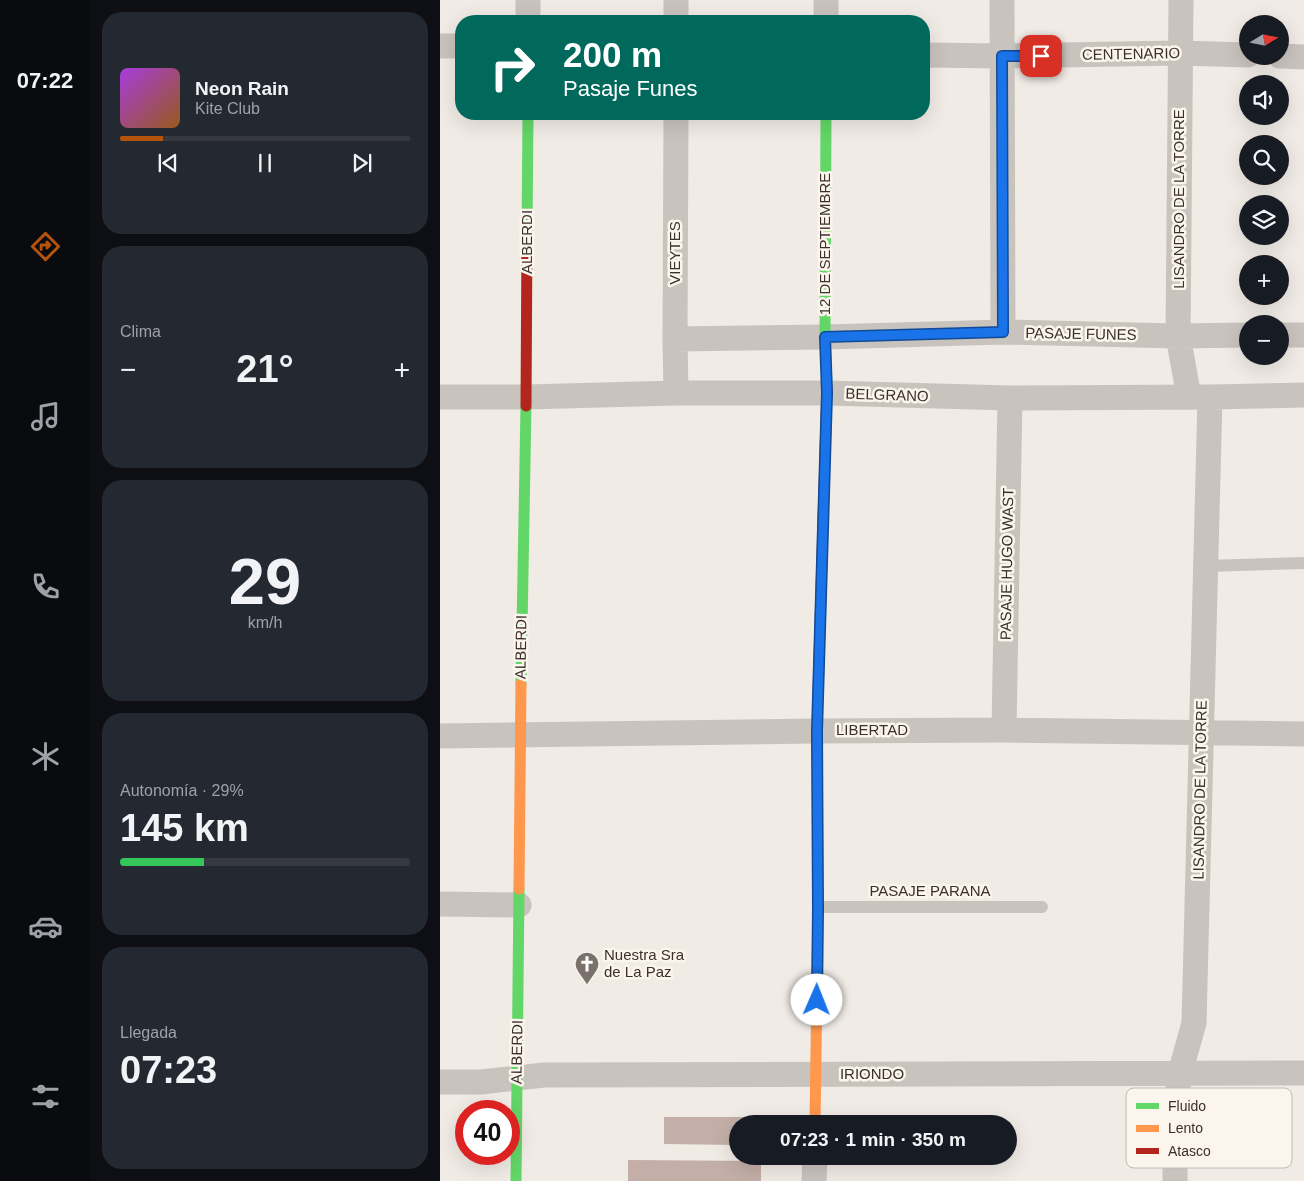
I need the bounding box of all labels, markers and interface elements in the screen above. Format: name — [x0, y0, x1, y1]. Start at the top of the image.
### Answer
north arrow — [1239, 15, 1289, 65]
map controls — [1239, 15, 1289, 365]
icon: right — [480, 35, 545, 100]
text: 200 m — [563, 35, 662, 74]
pin — [1020, 35, 1062, 77]
icon: arrive — [1027, 42, 1055, 70]
street label: CENTENARIO — [1082, 44, 1180, 63]
text: 07:22 — [17, 68, 73, 93]
button: sound — [1239, 75, 1289, 125]
text: Pasaje Funes — [563, 76, 698, 101]
text: Neon Rain — [195, 78, 289, 99]
text: Kite Club — [195, 100, 260, 117]
street label: LISANDRO DE LA TORRE — [1170, 109, 1187, 289]
button: search — [1239, 135, 1289, 185]
icon: previous — [154, 149, 182, 177]
icon: pause — [251, 149, 279, 177]
icon: next — [348, 149, 376, 177]
street label: 12 DE SEPTIEMBRE — [816, 173, 833, 315]
button: layers — [1239, 195, 1289, 245]
street label: ALBERDI — [518, 210, 535, 274]
street label: VIEYTES — [666, 221, 683, 285]
icon: directions — [28, 229, 63, 264]
button: + — [1239, 255, 1289, 305]
button: − — [1239, 315, 1289, 365]
text: Clima — [120, 323, 161, 340]
street label: PASAJE FUNES — [1025, 324, 1137, 343]
text: 21° — [236, 348, 294, 390]
text: − — [120, 354, 136, 385]
text: + — [394, 354, 410, 385]
street label: BELGRANO — [845, 385, 929, 404]
icon: music — [28, 399, 63, 434]
street label: PASAJE HUGO WAST — [997, 488, 1016, 640]
text: 29 — [229, 545, 301, 618]
icon: phone — [28, 569, 63, 604]
text: km/h — [248, 614, 282, 631]
street label: ALBERDI — [511, 615, 530, 679]
street label: LISANDRO DE LA TORRE — [1189, 700, 1210, 880]
street label: LIBERTAD — [836, 721, 908, 738]
icon: climate — [28, 739, 63, 774]
text: Autonomía · 29% — [120, 782, 244, 799]
text: 145 km — [120, 807, 249, 849]
street label: PASAJE PARANA — [869, 882, 991, 899]
icon: car — [28, 909, 63, 944]
place label: Nuestra Sra de La Paz — [604, 946, 685, 980]
church icon: Nuestra Sra de La Paz — [574, 951, 600, 985]
position arrow — [790, 973, 842, 1025]
street label: ALBERDI — [507, 1020, 526, 1084]
text: Llegada — [120, 1024, 177, 1041]
text: 07:23 — [120, 1049, 217, 1091]
street label: IRIONDO — [840, 1065, 904, 1082]
icon: filters — [28, 1079, 63, 1114]
legend — [1126, 1088, 1292, 1168]
text: Fluido — [1168, 1098, 1206, 1114]
speed limit sign: 40 — [455, 1100, 520, 1165]
text: Lento — [1168, 1120, 1203, 1136]
text: 07:23 · 1 min · 350 m — [780, 1129, 966, 1150]
text: Atasco — [1168, 1143, 1211, 1159]

